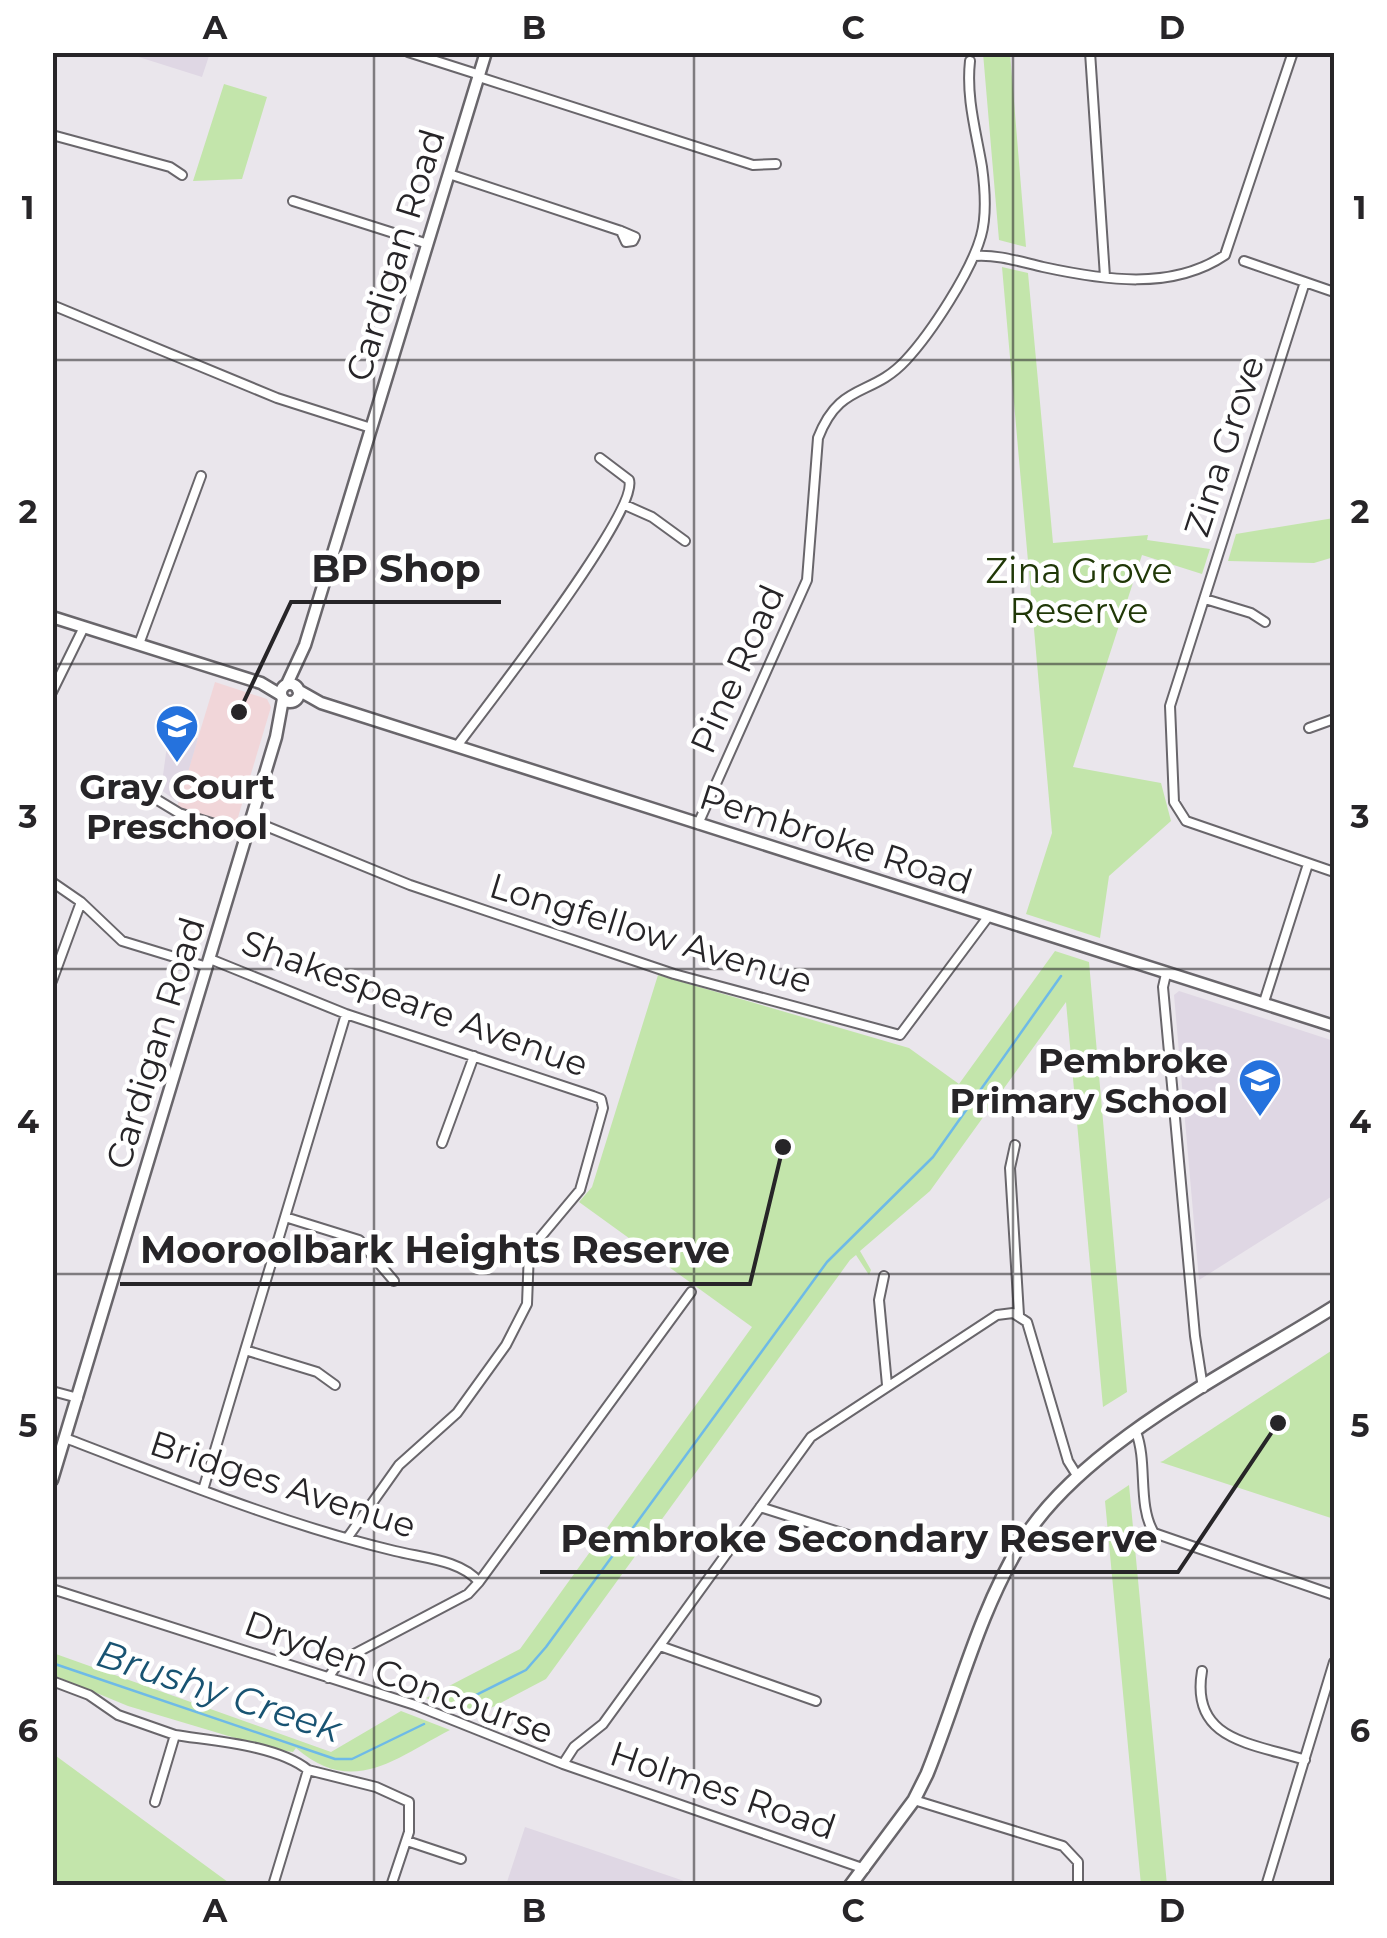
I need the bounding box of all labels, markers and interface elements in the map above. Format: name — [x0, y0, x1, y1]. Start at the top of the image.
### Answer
text: A — [202, 8, 228, 47]
text: B — [522, 8, 546, 47]
text: C — [841, 8, 865, 47]
text: D — [1159, 8, 1185, 47]
street label: Cardigan Road — [336, 124, 454, 386]
text: 1 — [22, 188, 34, 227]
text: 1 — [1354, 188, 1366, 227]
street label: Zina Grove — [1175, 350, 1273, 542]
text: 2 — [19, 492, 37, 531]
text: 2 — [1351, 492, 1369, 531]
callout: BP Shop — [291, 534, 501, 602]
text: BP Shop — [311, 545, 481, 592]
park label: Zina Grove Reserve — [985, 549, 1173, 632]
street label: Pine Road — [681, 578, 793, 760]
school or university icon: Gray Court Preschool — [154, 703, 200, 764]
place label: Gray Court Preschool — [79, 765, 275, 848]
street label: Pembroke Road — [694, 775, 978, 903]
text: 3 — [18, 797, 37, 836]
text: 3 — [1350, 797, 1369, 836]
street label: Longfellow Avenue — [485, 863, 817, 1003]
street label: Cardigan Road — [96, 912, 214, 1174]
street label: Shakespeare Avenue — [236, 920, 594, 1086]
place label: Pembroke Primary School — [949, 1039, 1228, 1122]
school or university icon: Pembroke Primary School — [1237, 1057, 1283, 1118]
text: 4 — [17, 1102, 39, 1141]
text: 4 — [1349, 1102, 1371, 1141]
callout: Mooroolbark Heights Reserve — [120, 1216, 750, 1284]
text: Mooroolbark Heights Reserve — [140, 1226, 730, 1273]
text: 5 — [18, 1406, 38, 1445]
text: 5 — [1350, 1406, 1370, 1445]
street label: Bridges Avenue — [145, 1421, 421, 1547]
callout: Pembroke Secondary Reserve — [540, 1504, 1178, 1572]
text: Pembroke Secondary Reserve — [560, 1515, 1158, 1562]
street label: Dryden Concourse — [239, 1601, 559, 1753]
water label: Brushy Creek — [91, 1629, 348, 1753]
text: 6 — [18, 1711, 38, 1750]
text: 6 — [1350, 1711, 1370, 1750]
street label: Holmes Road — [604, 1731, 842, 1849]
text: A — [202, 1891, 228, 1930]
text: B — [522, 1891, 546, 1930]
text: C — [841, 1891, 865, 1930]
text: D — [1159, 1891, 1185, 1930]

